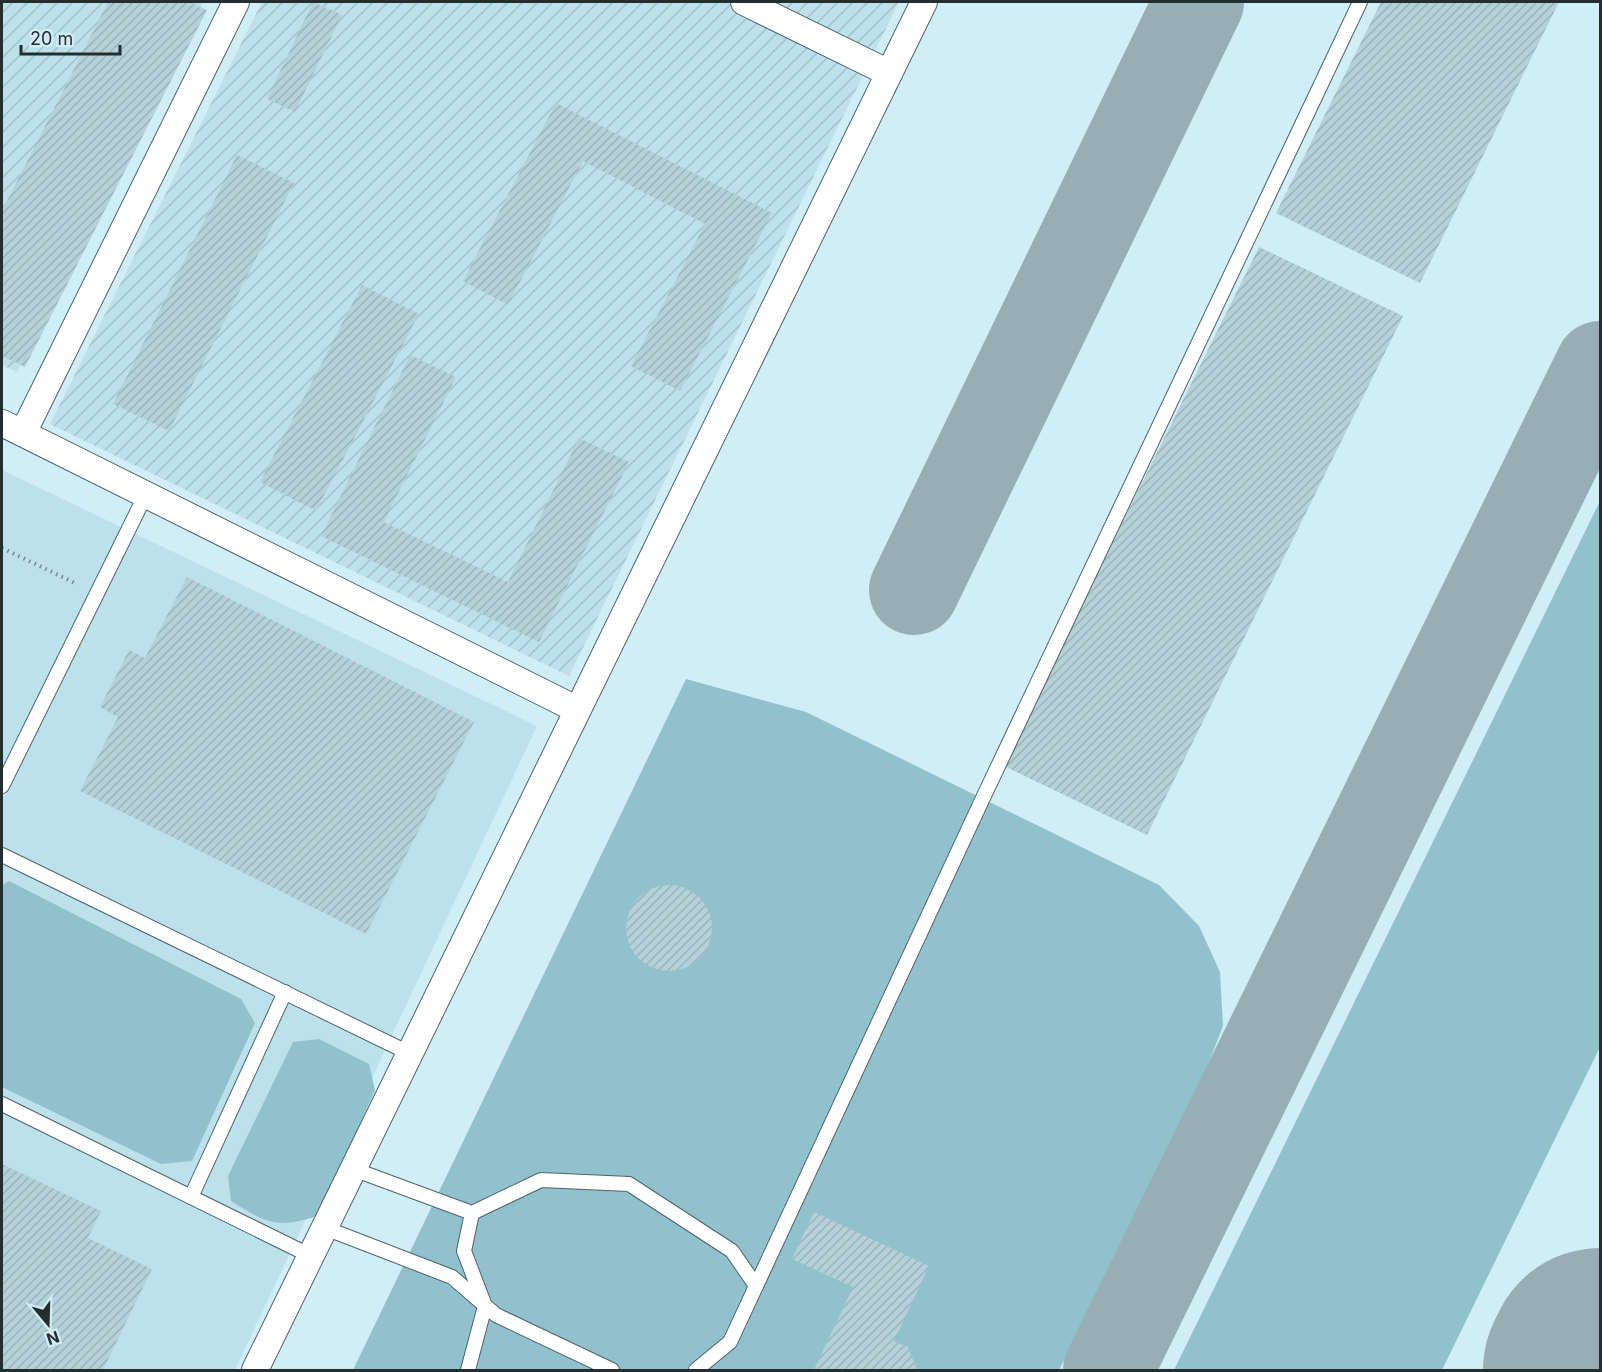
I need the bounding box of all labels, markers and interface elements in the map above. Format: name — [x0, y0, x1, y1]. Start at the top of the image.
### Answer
scale bar — [21, 18, 120, 56]
text: 20 m — [30, 28, 73, 49]
north arrow — [18, 1294, 78, 1354]
text: N — [44, 1327, 62, 1350]

